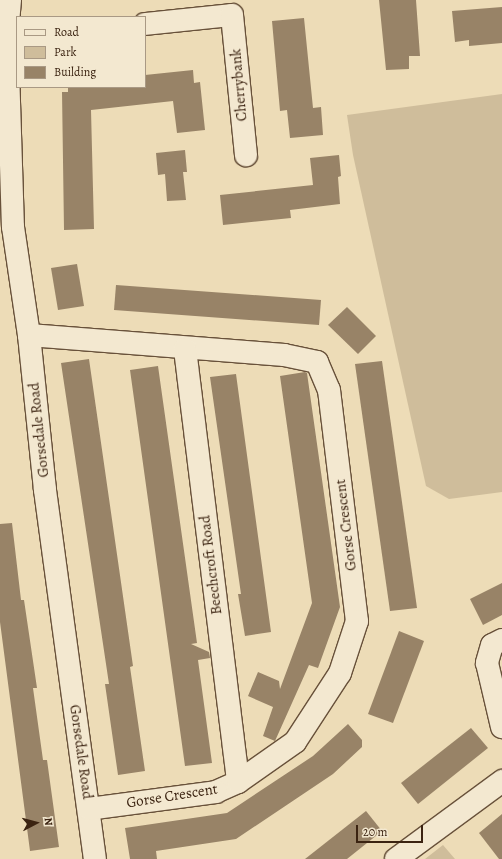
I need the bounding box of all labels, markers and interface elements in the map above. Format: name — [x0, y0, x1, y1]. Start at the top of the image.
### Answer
legend — [16, 16, 146, 88]
text: Road — [54, 24, 79, 40]
text: Park — [54, 44, 77, 60]
street label: Cherrybank — [227, 48, 251, 122]
text: Building — [54, 64, 96, 80]
street label: Gorsedale Road — [25, 382, 53, 478]
street label: Gorse Crescent — [331, 478, 361, 572]
street label: Beechcroft Road — [196, 514, 226, 616]
street label: Gorsedale Road — [65, 704, 97, 800]
street label: Gorse Crescent — [125, 780, 219, 812]
north arrow — [16, 803, 56, 843]
text: N — [41, 817, 56, 826]
scale bar — [358, 817, 425, 843]
text: 20 m — [363, 824, 387, 840]

